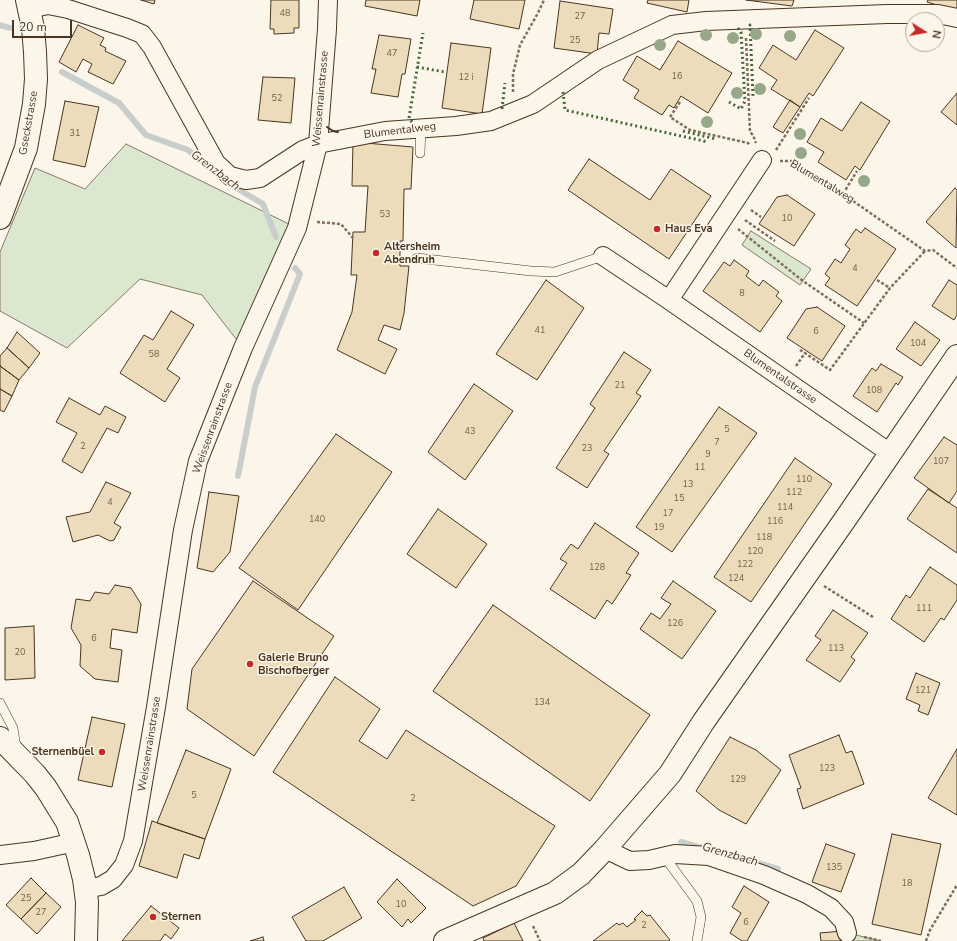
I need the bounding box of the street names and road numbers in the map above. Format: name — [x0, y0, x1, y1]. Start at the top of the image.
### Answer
street label: Weissenrainstrasse — [310, 50, 332, 148]
street label: Gseckstrasse — [17, 90, 41, 156]
street label: Blumentalweg — [363, 120, 437, 142]
street label: Blumentalweg — [787, 158, 857, 206]
street label: Blumentalstrasse — [741, 347, 819, 407]
street label: Weissenrainstrasse — [190, 380, 236, 476]
street label: Weissenrainstrasse — [136, 695, 164, 793]

